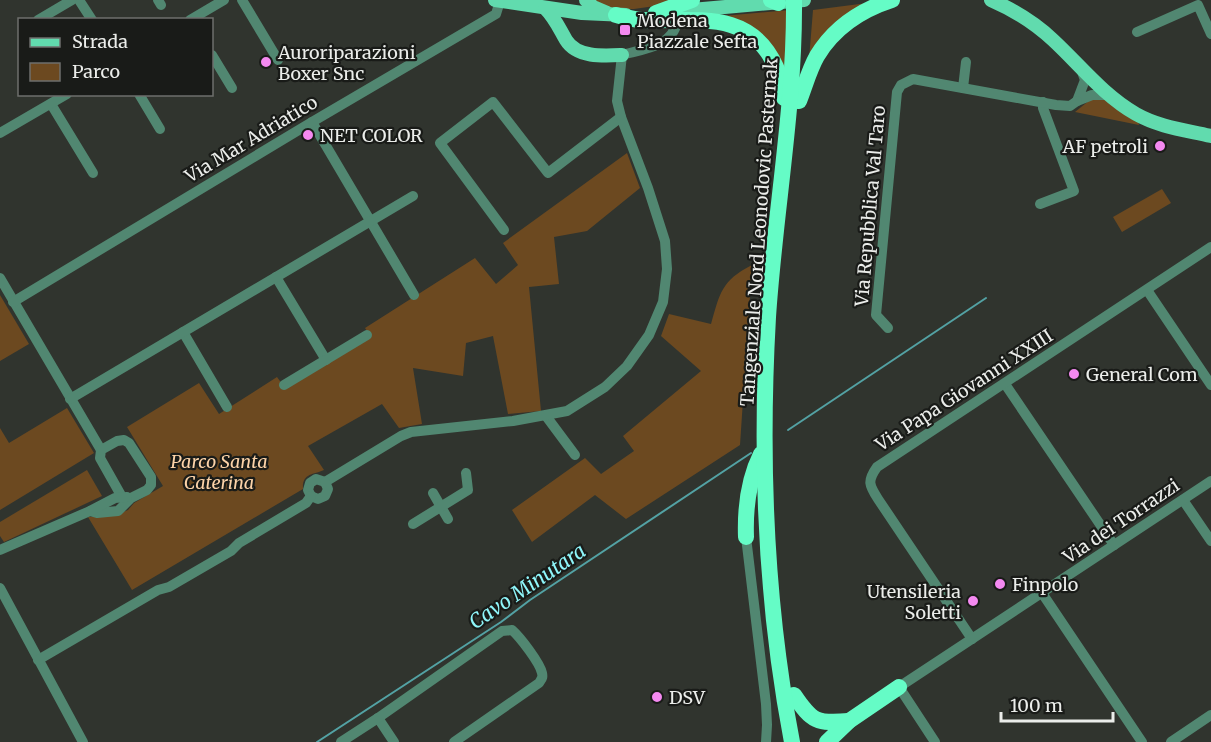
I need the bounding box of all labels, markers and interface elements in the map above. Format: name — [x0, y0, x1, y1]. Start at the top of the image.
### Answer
place label: Modena Piazzale Sefta — [637, 9, 758, 53]
legend — [18, 18, 213, 96]
marker: Modena Piazzale Sefta — [618, 23, 632, 37]
text: Strada — [72, 30, 128, 53]
place label: Auroriparazioni Boxer Snc — [277, 41, 416, 85]
marker: Auroriparazioni Boxer Snc — [259, 55, 273, 69]
street label: Tangenziale Nord Leonodovic Pasternak — [735, 56, 783, 407]
text: Parco — [72, 60, 120, 83]
street label: Via Mar Adriatico — [180, 90, 321, 188]
street label: Via Repubblica Val Taro — [850, 105, 890, 308]
place label: NET COLOR — [320, 124, 423, 147]
marker: NET COLOR — [301, 128, 315, 142]
place label: AF petroli — [1062, 135, 1148, 158]
marker: AF petroli — [1153, 139, 1167, 153]
street label: Via Papa Giovanni XXIII — [870, 324, 1057, 457]
place label: General Com — [1086, 363, 1198, 386]
marker: General Com — [1067, 367, 1081, 381]
park label: Parco Santa Caterina — [170, 450, 268, 494]
street label: Via dei Torrazzi — [1058, 473, 1184, 569]
water label: Cavo Minutara — [464, 538, 590, 634]
place label: Finpolo — [1012, 573, 1078, 596]
marker: Finpolo — [993, 577, 1007, 591]
place label: Utensileria Soletti — [867, 580, 961, 624]
marker: Utensileria Soletti — [966, 594, 980, 608]
scale bar — [1001, 685, 1114, 723]
place label: DSV — [669, 686, 706, 709]
marker: DSV — [650, 690, 664, 704]
text: 100 m — [1010, 694, 1063, 717]

